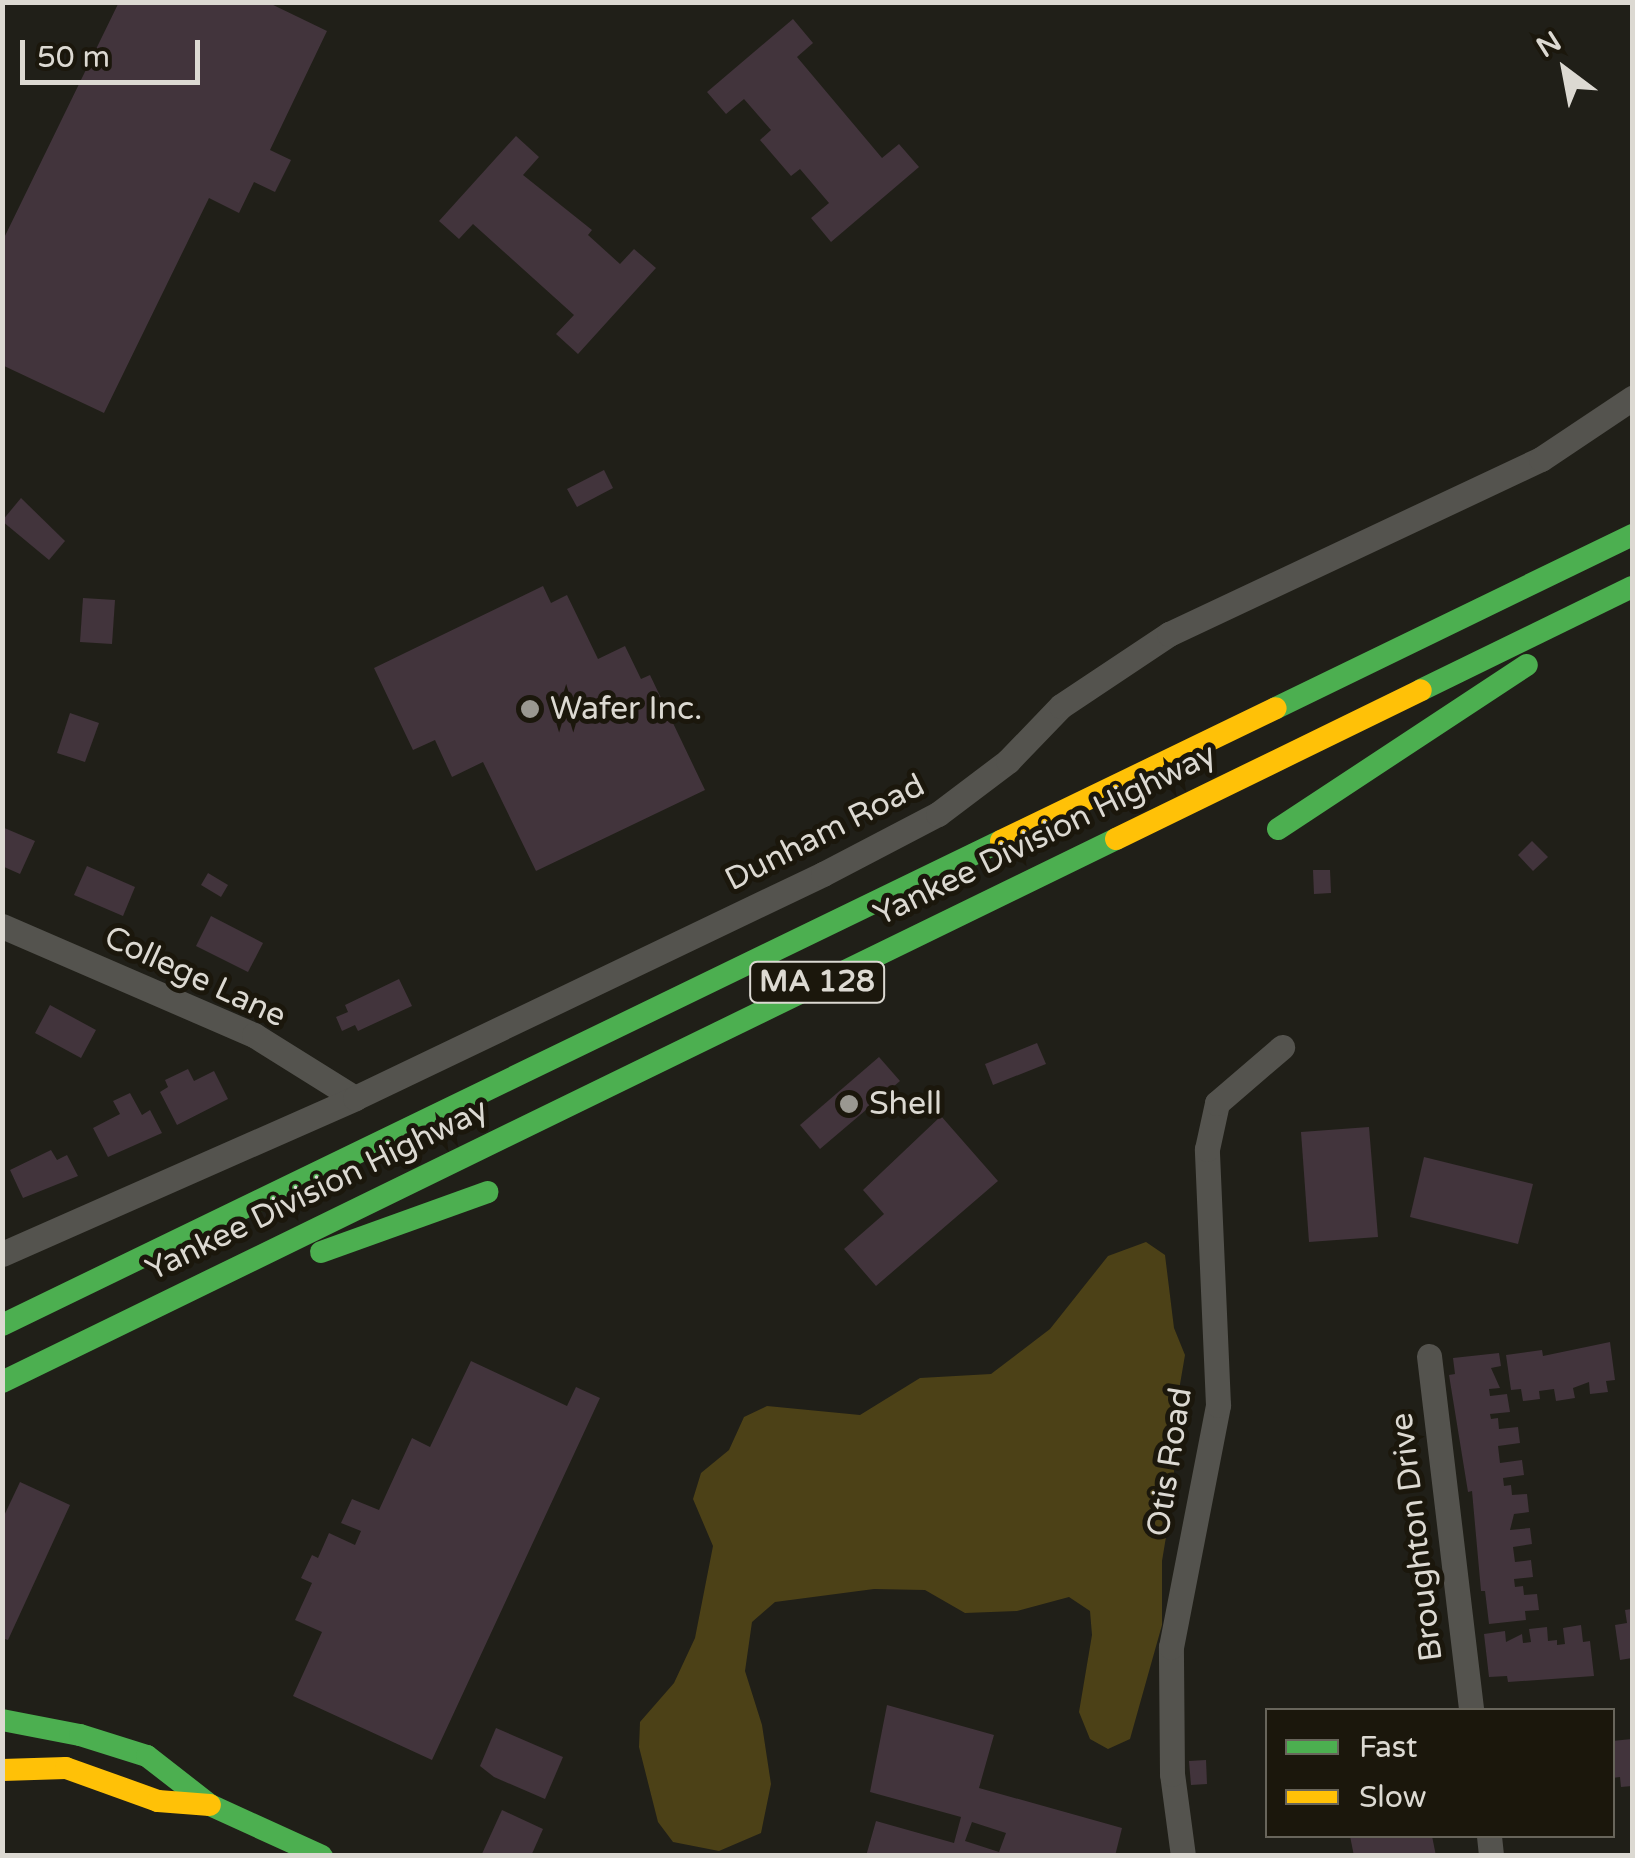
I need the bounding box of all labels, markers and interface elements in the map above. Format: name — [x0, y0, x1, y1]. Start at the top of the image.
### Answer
scale bar — [25, 20, 205, 82]
north arrow — [1515, 20, 1615, 120]
text: N — [1531, 24, 1568, 65]
text: 50 m — [37, 39, 110, 76]
place label: Wafer Inc. — [550, 690, 702, 728]
marker: Wafer Inc. — [519, 698, 541, 720]
street label: Yankee Division Highway — [868, 735, 1222, 935]
street label: Dunham Road — [719, 766, 931, 900]
street label: College Lane — [98, 918, 292, 1036]
road number: MA 128 — [747, 957, 887, 1007]
place label: Shell — [869, 1085, 942, 1123]
street label: Yankee Division Highway — [140, 1090, 494, 1290]
marker: Shell — [838, 1093, 860, 1115]
street label: Otis Road — [1139, 1385, 1201, 1539]
street label: Broughton Drive — [1383, 1411, 1451, 1663]
legend — [1265, 1708, 1615, 1838]
text: Fast — [1359, 1729, 1418, 1766]
text: Slow — [1359, 1779, 1427, 1816]

